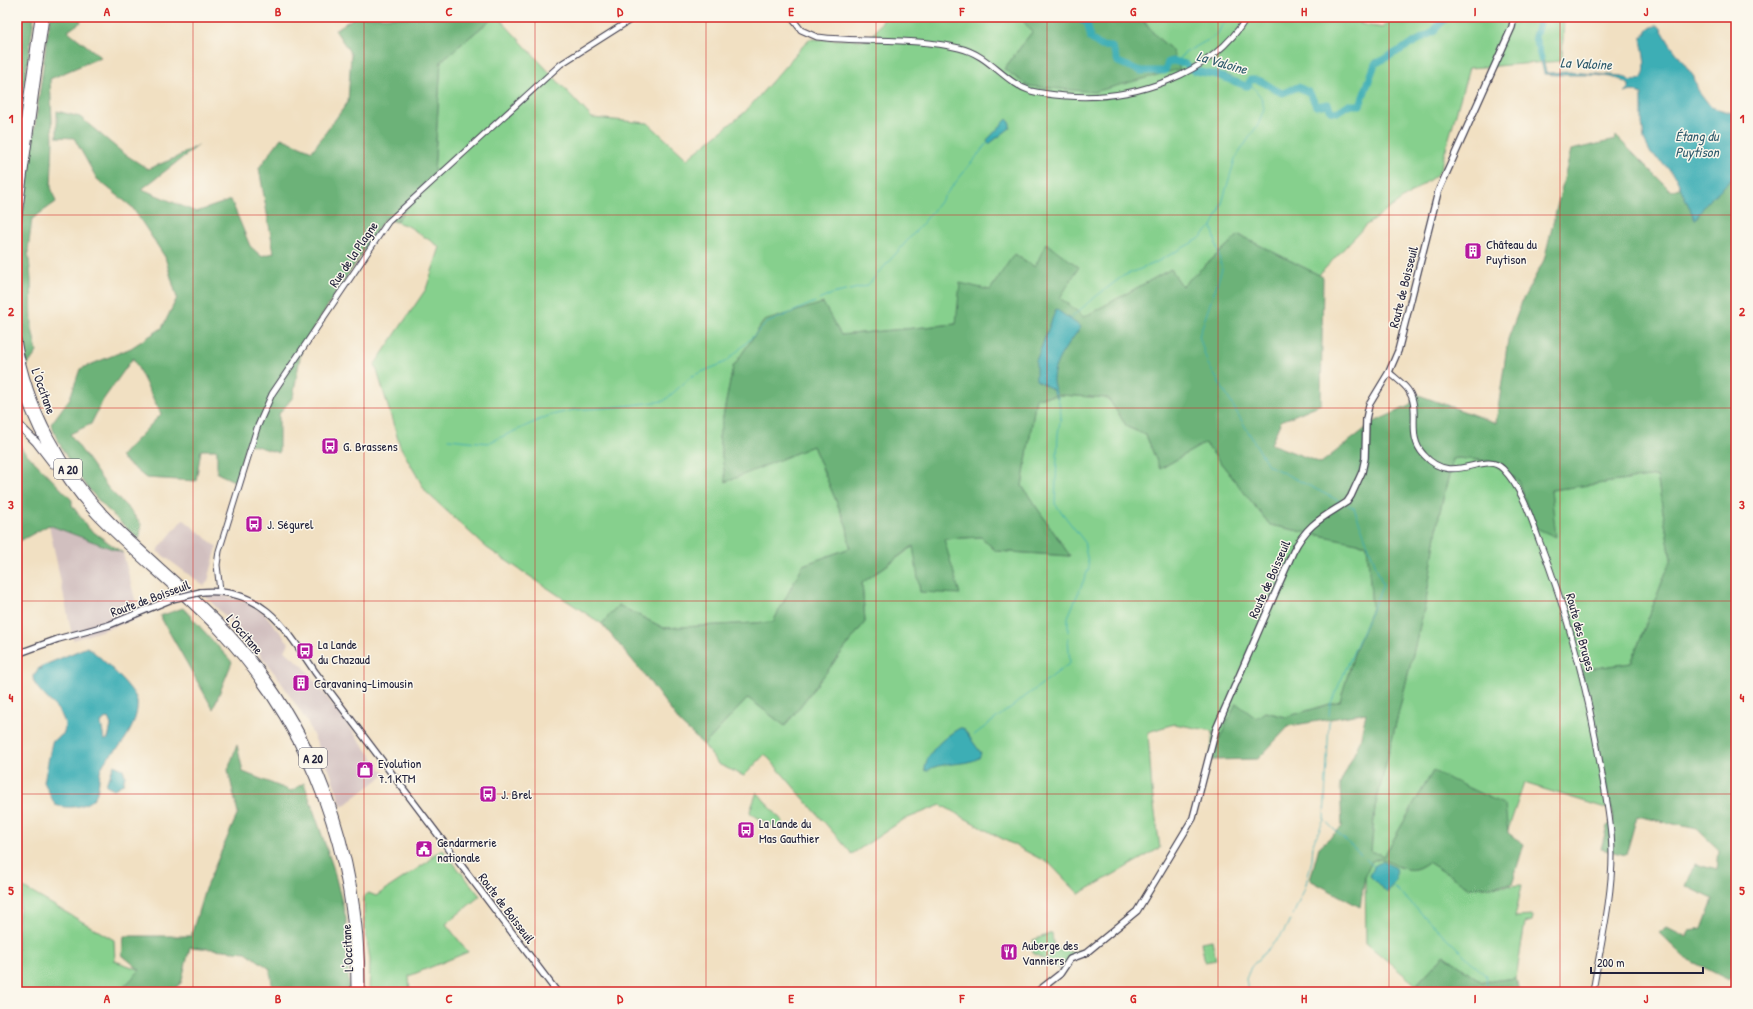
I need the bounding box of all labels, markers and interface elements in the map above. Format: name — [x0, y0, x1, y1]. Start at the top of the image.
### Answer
text: A — [104, 2, 111, 20]
text: B — [275, 2, 282, 20]
text: C — [445, 2, 453, 20]
text: D — [617, 2, 624, 20]
text: E — [788, 2, 794, 20]
text: F — [959, 2, 966, 20]
text: G — [1130, 2, 1137, 20]
text: H — [1301, 2, 1307, 20]
text: I — [1473, 2, 1477, 20]
text: J — [1644, 2, 1649, 20]
water label: La Valoine — [1195, 46, 1251, 79]
water label: La Valoine — [1560, 52, 1614, 74]
text: 1 — [9, 109, 14, 127]
text: 1 — [1740, 109, 1745, 127]
water label: Étang du Puytison — [1675, 126, 1720, 162]
street label: Rue de la Plagne — [324, 218, 382, 290]
place label: Château du Puytison — [1486, 235, 1537, 268]
building icon: Château du Puytison — [1463, 241, 1483, 261]
street label: Route de Boisseuil — [1384, 244, 1422, 330]
text: 2 — [8, 302, 15, 320]
text: 2 — [1739, 302, 1746, 320]
street label: L'Occitane — [27, 365, 61, 417]
bus stop icon: G. Brassens — [320, 436, 340, 456]
place label: G. Brassens — [343, 437, 398, 455]
road number: A 20 — [54, 459, 82, 479]
text: 3 — [8, 495, 14, 513]
text: 3 — [1739, 495, 1745, 513]
bus stop icon: J. Ségurel — [244, 514, 264, 534]
place label: J. Ségurel — [267, 515, 314, 533]
street label: Route de Boisseuil — [1244, 537, 1294, 621]
street label: Route de Boisseuil — [108, 575, 193, 621]
street label: Route des Bruges — [1562, 591, 1600, 673]
street label: L'Occitane — [223, 610, 267, 658]
place label: La Lande du Chazaud — [318, 635, 370, 668]
bus stop icon: La Lande du Chazaud — [295, 641, 315, 661]
building icon: Caravaning-Limousin — [291, 673, 311, 693]
place label: Caravaning-Limousin — [314, 674, 413, 692]
text: 4 — [9, 688, 14, 706]
text: 4 — [1740, 688, 1745, 706]
road number: A 20 — [299, 748, 327, 768]
place label: Evolution 7.1 KTM — [378, 754, 421, 787]
shop icon: Evolution 7.1 KTM — [355, 760, 375, 780]
bus stop icon: J. Brel — [478, 784, 498, 804]
place label: J. Brel — [501, 785, 532, 803]
place label: La Lande du Mas Gauthier — [759, 814, 819, 847]
bus stop icon: La Lande du Mas Gauthier — [736, 820, 756, 840]
place label: Gendarmerie nationale — [437, 833, 497, 866]
public building icon: Gendarmerie nationale — [414, 839, 434, 859]
street label: Route de Boisseuil — [475, 869, 540, 947]
text: 5 — [8, 881, 14, 899]
text: 5 — [1739, 881, 1745, 899]
street label: L'Occitane — [337, 924, 357, 972]
place label: Auberge des Vanniers — [1022, 936, 1078, 969]
restaurant icon: Auberge des Vanniers — [999, 942, 1019, 962]
scale bar — [1591, 949, 1703, 975]
text: 200 m — [1597, 954, 1624, 971]
text: A — [104, 989, 111, 1007]
text: B — [275, 989, 282, 1007]
text: C — [445, 989, 453, 1007]
text: D — [617, 989, 624, 1007]
text: E — [788, 989, 794, 1007]
text: F — [959, 989, 966, 1007]
text: G — [1130, 989, 1137, 1007]
text: H — [1301, 989, 1307, 1007]
text: I — [1473, 989, 1477, 1007]
text: J — [1644, 989, 1649, 1007]

